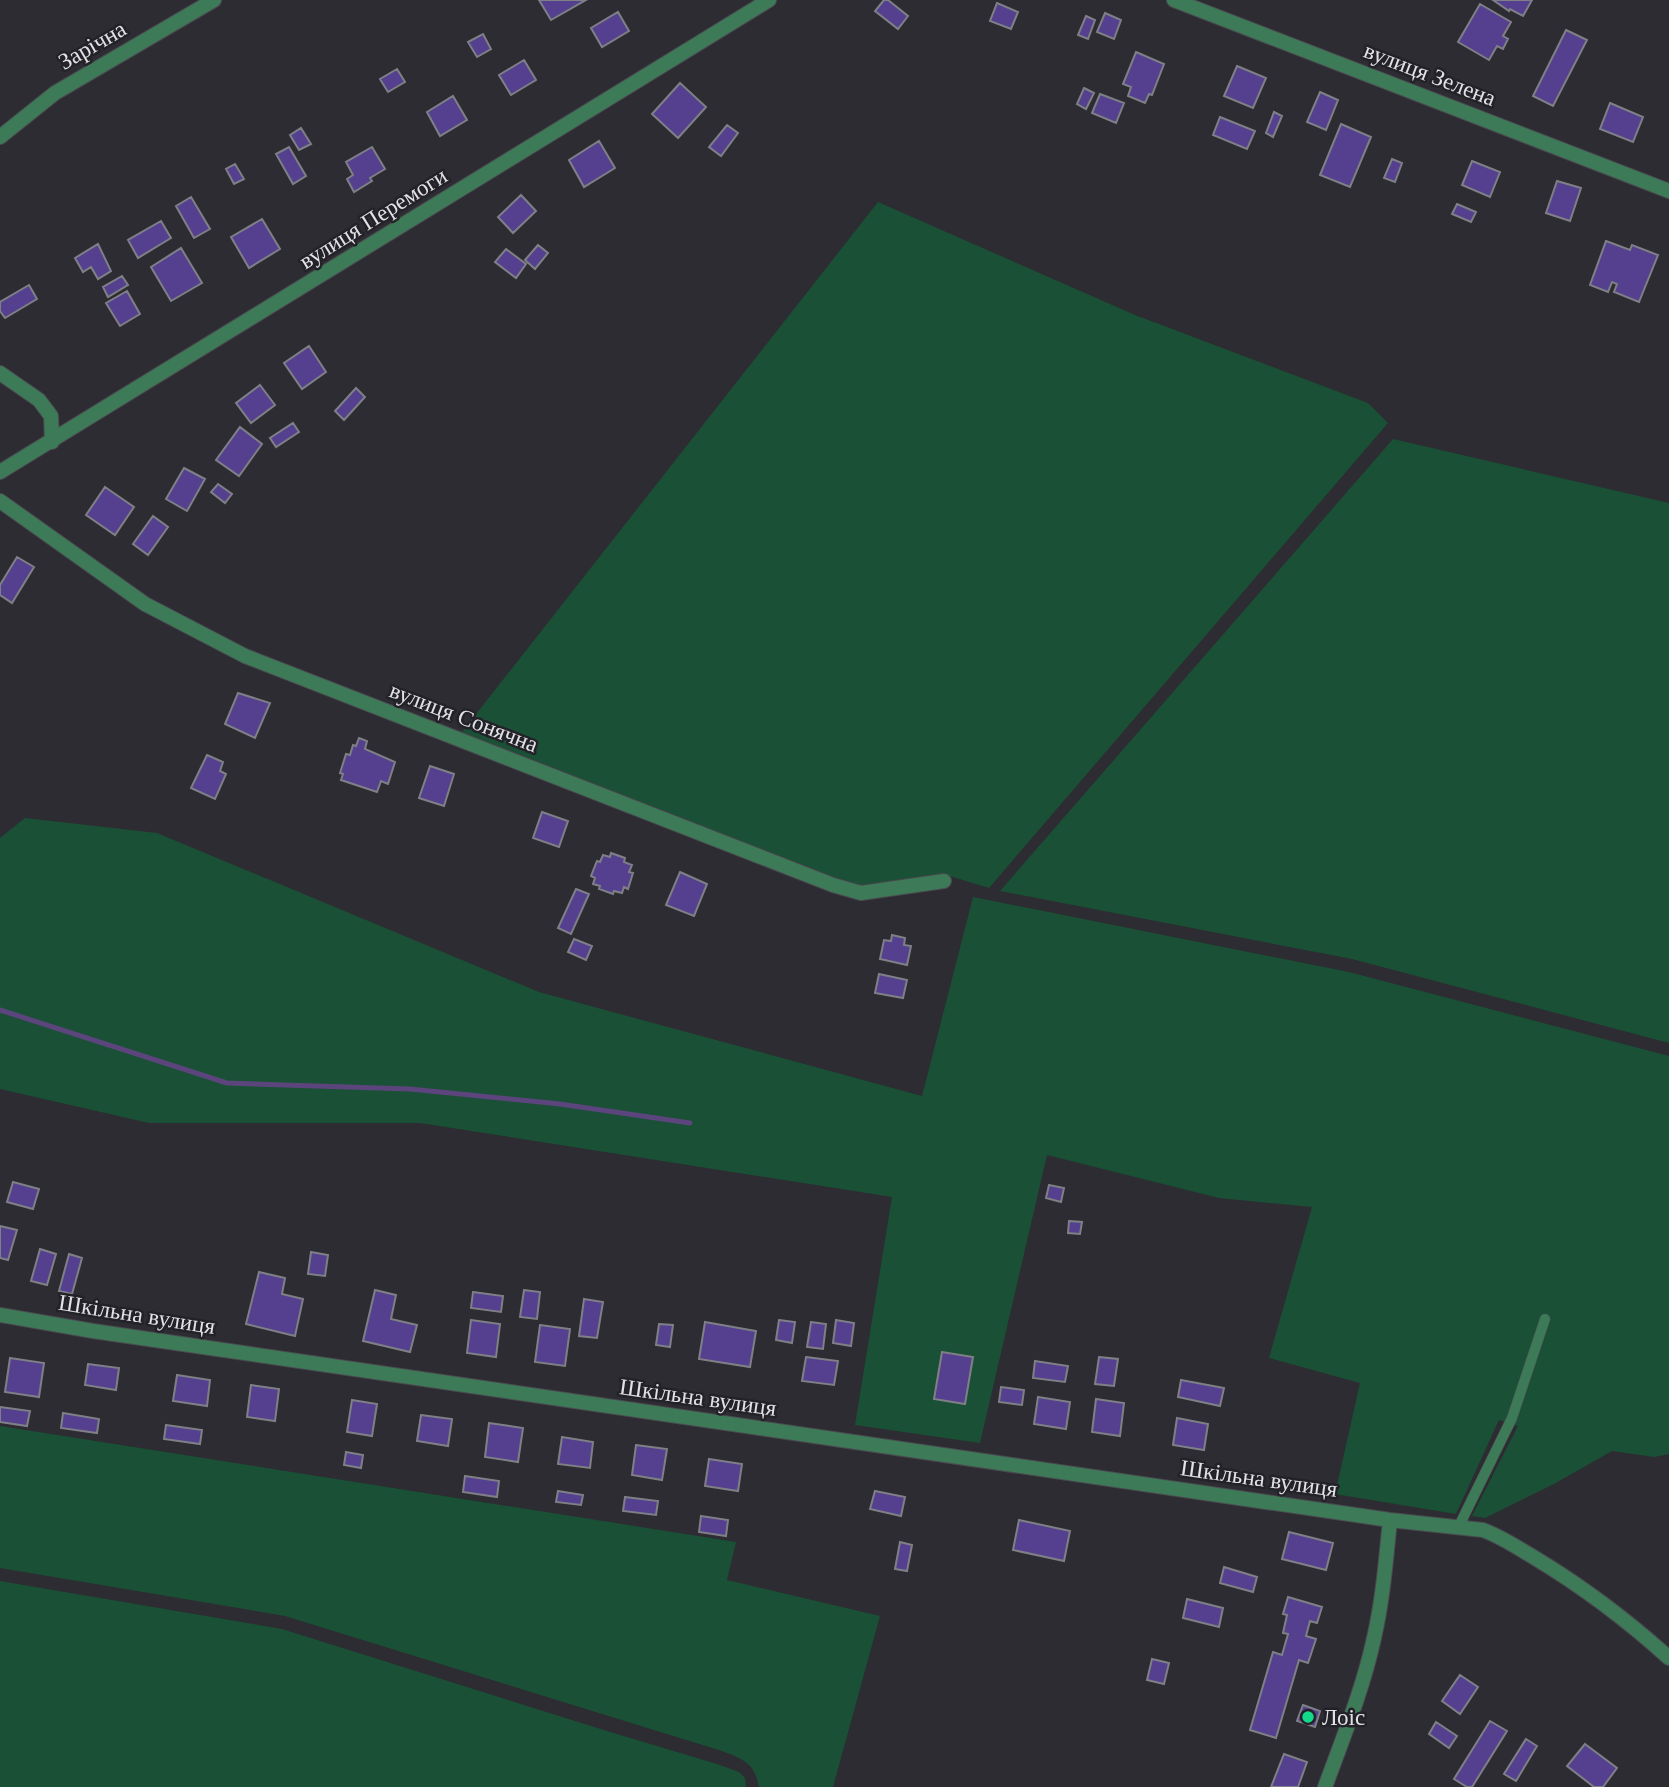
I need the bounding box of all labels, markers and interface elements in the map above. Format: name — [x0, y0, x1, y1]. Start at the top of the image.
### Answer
street label: Зарічна — [54, 16, 130, 75]
street label: вулиця Зелена — [1360, 38, 1499, 111]
street label: вулиця Перемоги — [295, 163, 452, 274]
street label: вулиця Сонячна — [386, 678, 541, 757]
street label: Шкільна вулиця — [57, 1290, 217, 1339]
street label: Шкільна вулиця — [618, 1374, 778, 1421]
street label: Шкільна вулиця — [1179, 1455, 1339, 1502]
place label: Лоіс — [1322, 1705, 1365, 1730]
marker: Лоіс — [1300, 1709, 1316, 1725]

